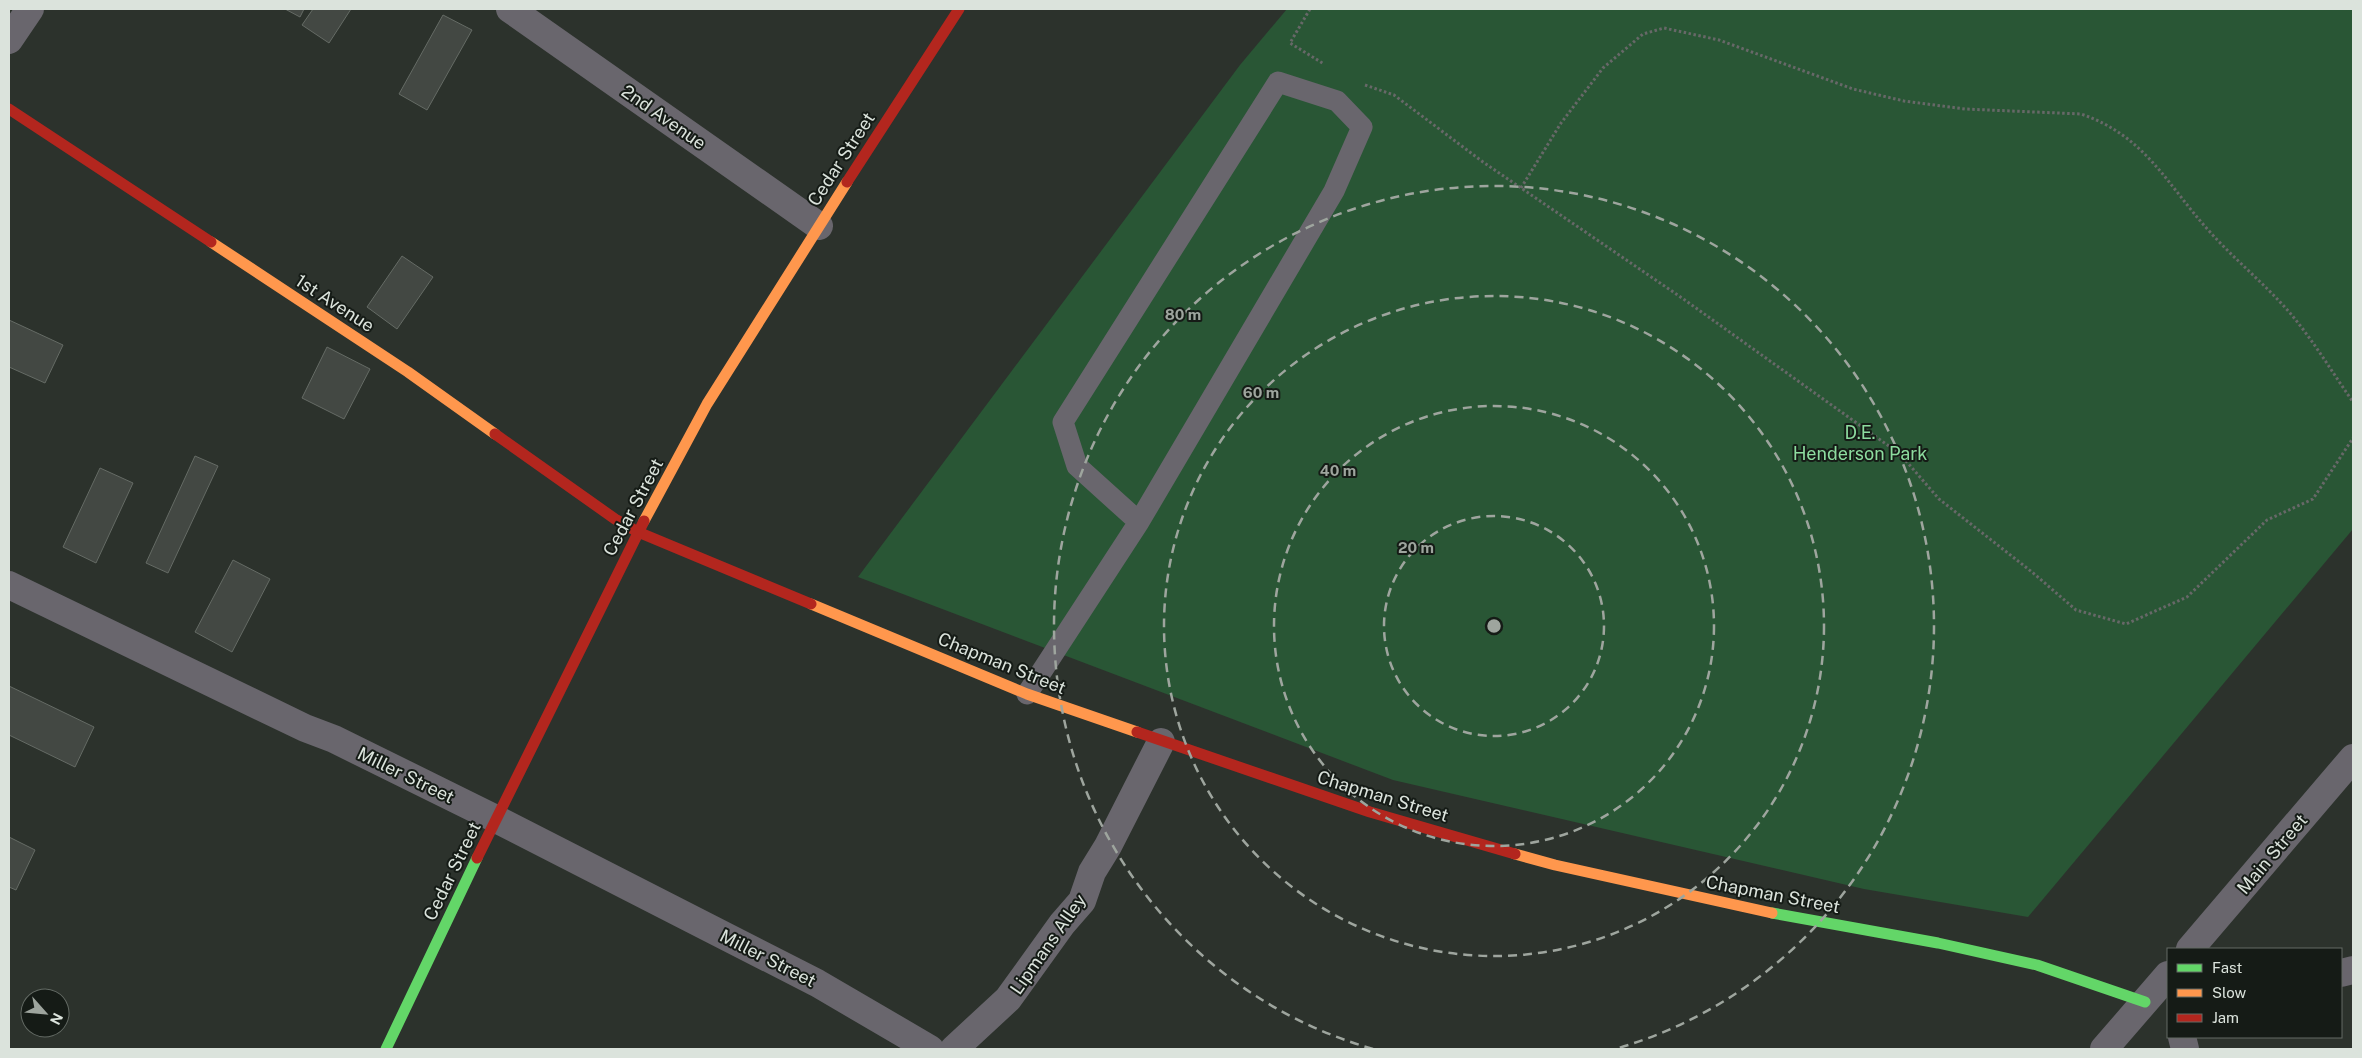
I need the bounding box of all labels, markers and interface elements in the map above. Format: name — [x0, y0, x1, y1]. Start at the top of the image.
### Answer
street label: 2nd Avenue — [618, 80, 710, 154]
street label: Cedar Street — [803, 108, 879, 210]
street label: 1st Avenue — [292, 270, 378, 336]
text: 80 m — [1165, 306, 1201, 323]
text: 60 m — [1243, 384, 1279, 401]
park label: D.E. Henderson Park — [1793, 422, 1927, 464]
street label: Cedar Street — [599, 455, 667, 559]
text: 40 m — [1320, 462, 1356, 479]
text: 20 m — [1398, 539, 1434, 556]
centre of rings — [1485, 617, 1503, 635]
street label: Chapman Street — [935, 628, 1069, 698]
street label: Miller Street — [354, 743, 458, 807]
street label: Chapman Street — [1315, 766, 1451, 826]
street label: Main Street — [2233, 810, 2311, 898]
street label: Cedar Street — [419, 818, 485, 924]
street label: Chapman Street — [1704, 871, 1842, 917]
street label: Lipmans Alley — [1006, 890, 1091, 998]
street label: Miller Street — [717, 925, 819, 991]
legend — [2167, 948, 2342, 1038]
text: Fast — [2212, 959, 2242, 976]
text: Slow — [2212, 984, 2247, 1001]
north arrow — [20, 988, 70, 1038]
text: Jam — [2212, 1009, 2239, 1026]
text: N — [47, 1010, 66, 1027]

